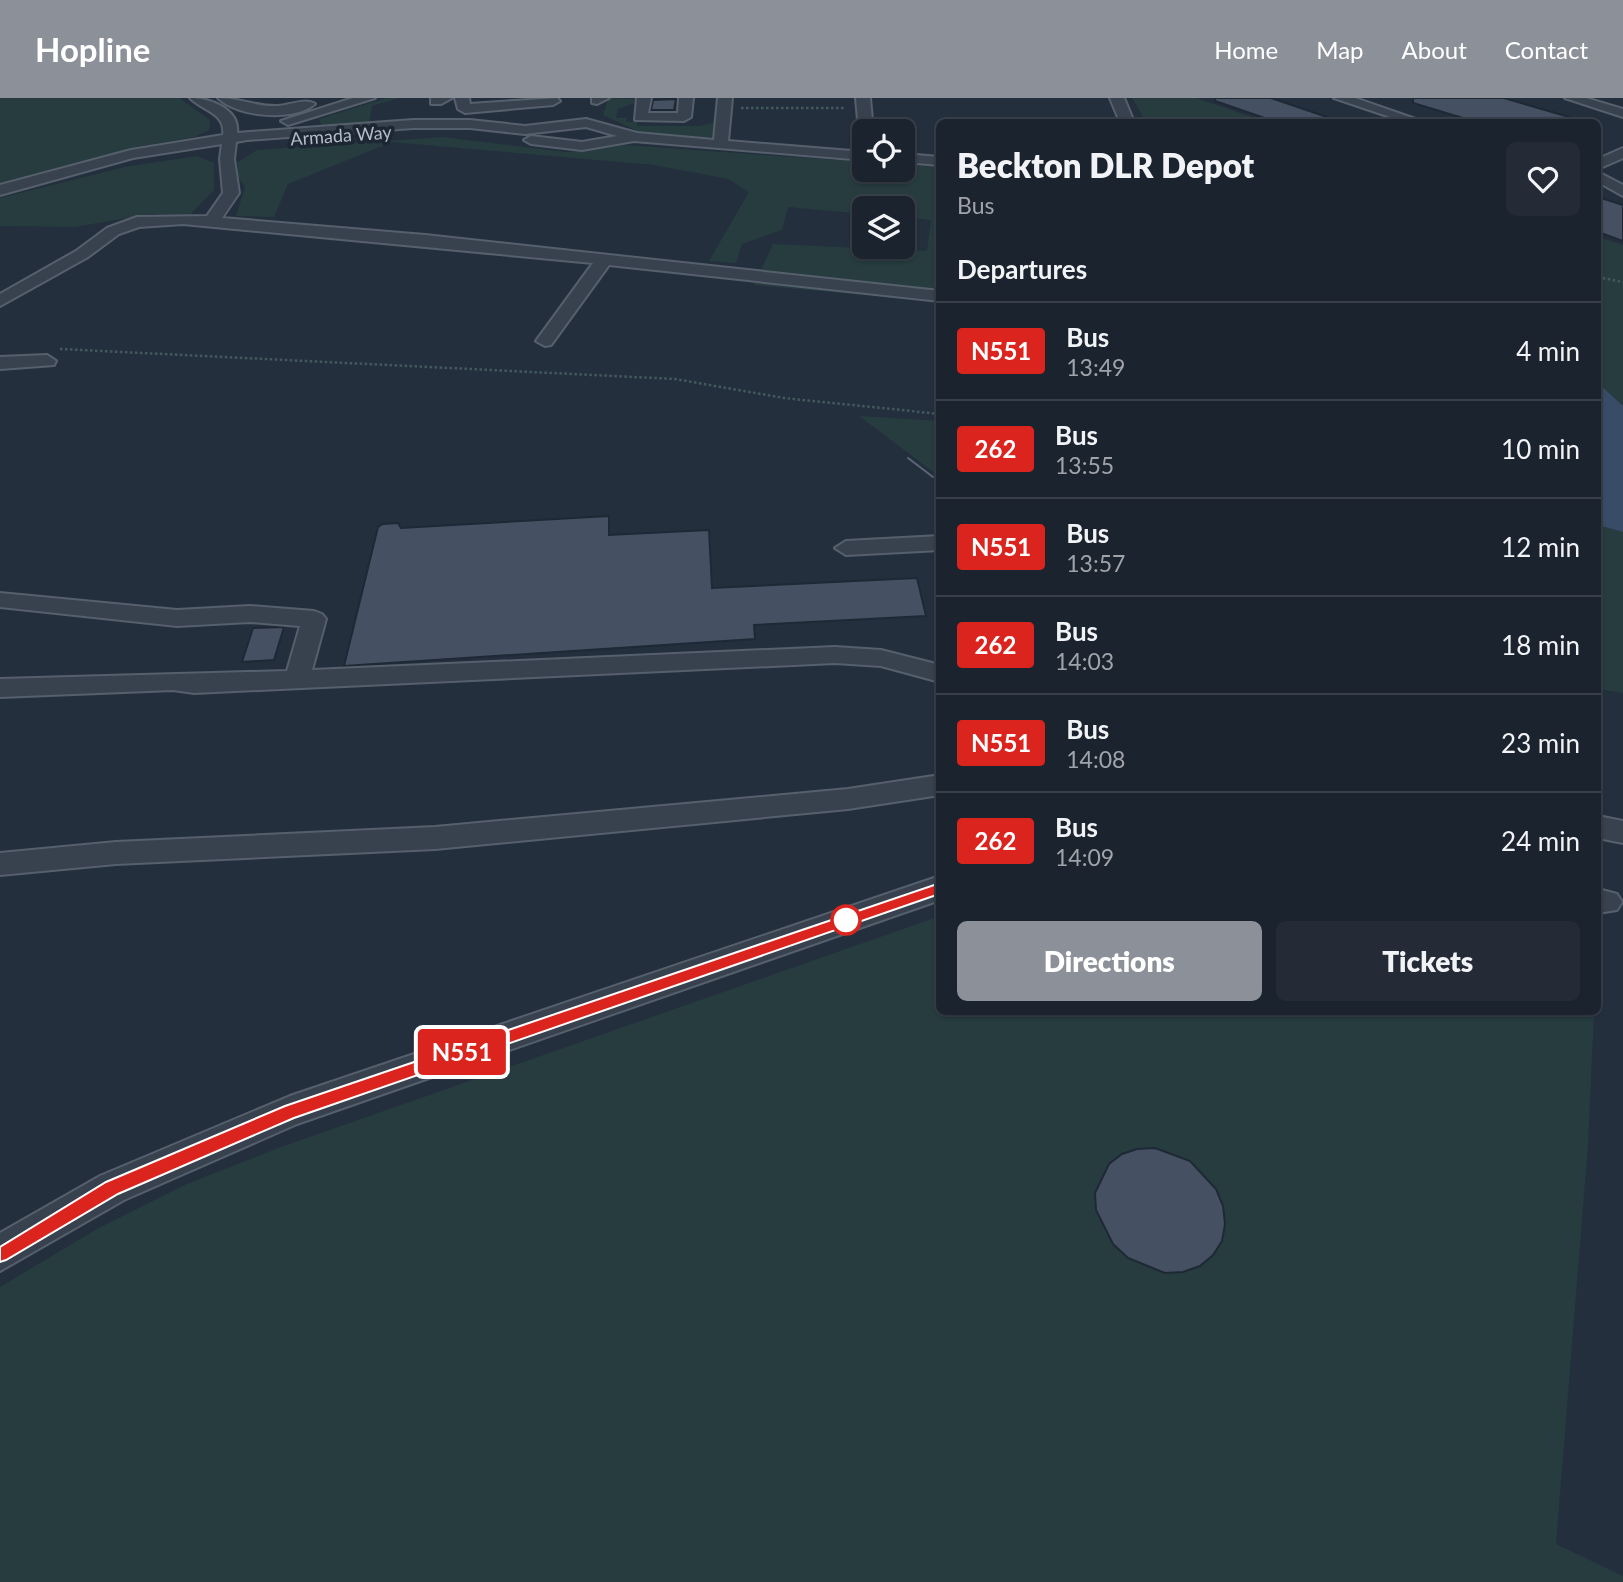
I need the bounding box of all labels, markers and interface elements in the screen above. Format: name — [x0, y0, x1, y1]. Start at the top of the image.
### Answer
text: Hopline — [35, 29, 150, 69]
text: Home — [1214, 35, 1278, 64]
text: Map — [1316, 35, 1364, 64]
text: About — [1402, 35, 1467, 64]
text: Contact — [1505, 35, 1588, 64]
map controls — [852, 119, 915, 259]
button: locate — [852, 119, 915, 182]
street label: Armada Way — [290, 120, 393, 150]
button: heart — [1506, 142, 1580, 216]
text: Beckton DLR Depot — [957, 145, 1254, 185]
text: Bus — [957, 191, 994, 219]
button: layers — [852, 196, 915, 259]
text: Departures — [957, 253, 1087, 285]
text: Bus — [1066, 321, 1109, 353]
text: 4 min — [1516, 335, 1580, 367]
text: N551 — [971, 336, 1031, 365]
text: 13:49 — [1066, 353, 1125, 381]
text: Bus — [1055, 419, 1098, 451]
text: 10 min — [1501, 433, 1580, 465]
text: 262 — [975, 434, 1016, 463]
text: 13:55 — [1055, 451, 1114, 479]
text: Bus — [1066, 517, 1109, 549]
text: 12 min — [1501, 531, 1580, 563]
text: N551 — [971, 532, 1031, 561]
text: 13:57 — [1066, 549, 1125, 577]
text: Bus — [1055, 615, 1098, 647]
text: 18 min — [1501, 629, 1580, 661]
text: 262 — [975, 630, 1016, 659]
text: 14:03 — [1055, 647, 1114, 675]
text: Bus — [1066, 713, 1109, 745]
text: 23 min — [1501, 727, 1580, 759]
text: N551 — [971, 728, 1031, 757]
text: 14:08 — [1066, 745, 1125, 773]
text: Bus — [1055, 811, 1098, 843]
text: 24 min — [1501, 825, 1580, 857]
text: 262 — [975, 826, 1016, 855]
text: 14:09 — [1055, 843, 1114, 871]
unlabelled marker — [831, 905, 861, 935]
button: Directions — [957, 921, 1262, 1001]
button: Tickets — [1276, 921, 1580, 1001]
line badge: N551 — [413, 1029, 511, 1075]
text: N551 — [432, 1037, 492, 1066]

